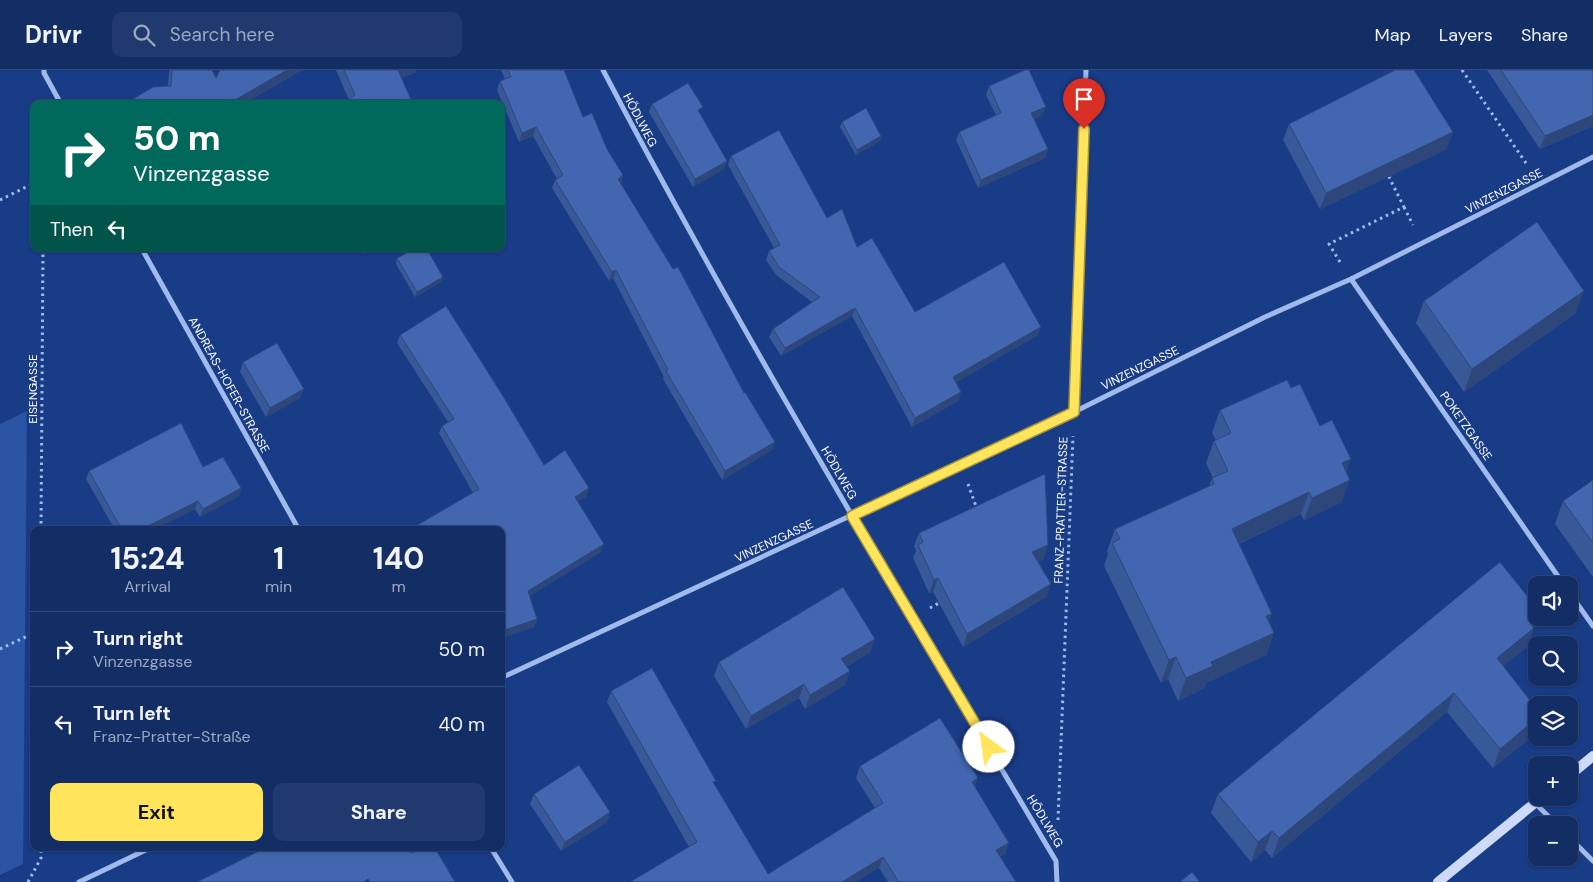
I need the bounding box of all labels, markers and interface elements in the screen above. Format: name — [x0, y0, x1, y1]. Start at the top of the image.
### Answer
search box — [112, 12, 462, 57]
text: Drivr — [25, 19, 82, 50]
icon: search — [130, 21, 158, 49]
text: Search here — [170, 22, 275, 47]
text: Map — [1375, 23, 1411, 47]
text: Layers — [1439, 23, 1493, 47]
text: Share — [1521, 23, 1568, 47]
pin — [1063, 78, 1105, 129]
icon: arrive — [1070, 85, 1098, 113]
street label: HÖDLWEG — [619, 90, 661, 150]
text: 50 m — [133, 115, 221, 161]
icon: right — [50, 120, 115, 185]
text: Vinzenzgasse — [133, 159, 270, 188]
street label: VINZENZGASSE — [1463, 165, 1546, 217]
icon: left — [103, 215, 131, 243]
text: Then — [50, 217, 93, 242]
street label: ANDREAS-HOFER-STRASSE — [185, 314, 273, 456]
street label: VINZENZGASSE — [1098, 342, 1182, 394]
street label: EISENGASSE — [25, 354, 41, 424]
street label: POKETZGASSE — [1436, 388, 1496, 464]
street label: FRANZ-PRATTER-STRASSE — [1050, 436, 1072, 584]
street label: HÖDLWEG — [817, 444, 861, 502]
street label: VINZENZGASSE — [732, 516, 816, 566]
text: 15:24 — [111, 539, 184, 578]
text: 1 — [273, 539, 284, 578]
text: 140 — [373, 539, 424, 578]
text: Arrival — [124, 576, 171, 597]
text: min — [265, 576, 292, 597]
text: m — [391, 576, 406, 597]
map controls — [1528, 576, 1578, 866]
button: sound — [1528, 576, 1578, 626]
text: Turn right — [93, 626, 183, 651]
icon: right — [50, 635, 78, 663]
button: search — [1528, 636, 1578, 686]
text: 50 m — [438, 637, 485, 662]
text: Vinzenzgasse — [93, 651, 192, 672]
button: layers — [1528, 696, 1578, 746]
text: Turn left — [93, 701, 171, 726]
icon: left — [50, 710, 78, 738]
text: 40 m — [438, 712, 485, 737]
position arrow — [962, 720, 1014, 772]
text: Franz-Pratter-Straße — [93, 726, 251, 747]
button: + — [1528, 756, 1578, 806]
button: Exit — [50, 783, 263, 841]
button: Share — [273, 783, 485, 841]
street label: HÖDLWEG — [1023, 792, 1067, 850]
button: − — [1528, 816, 1578, 866]

